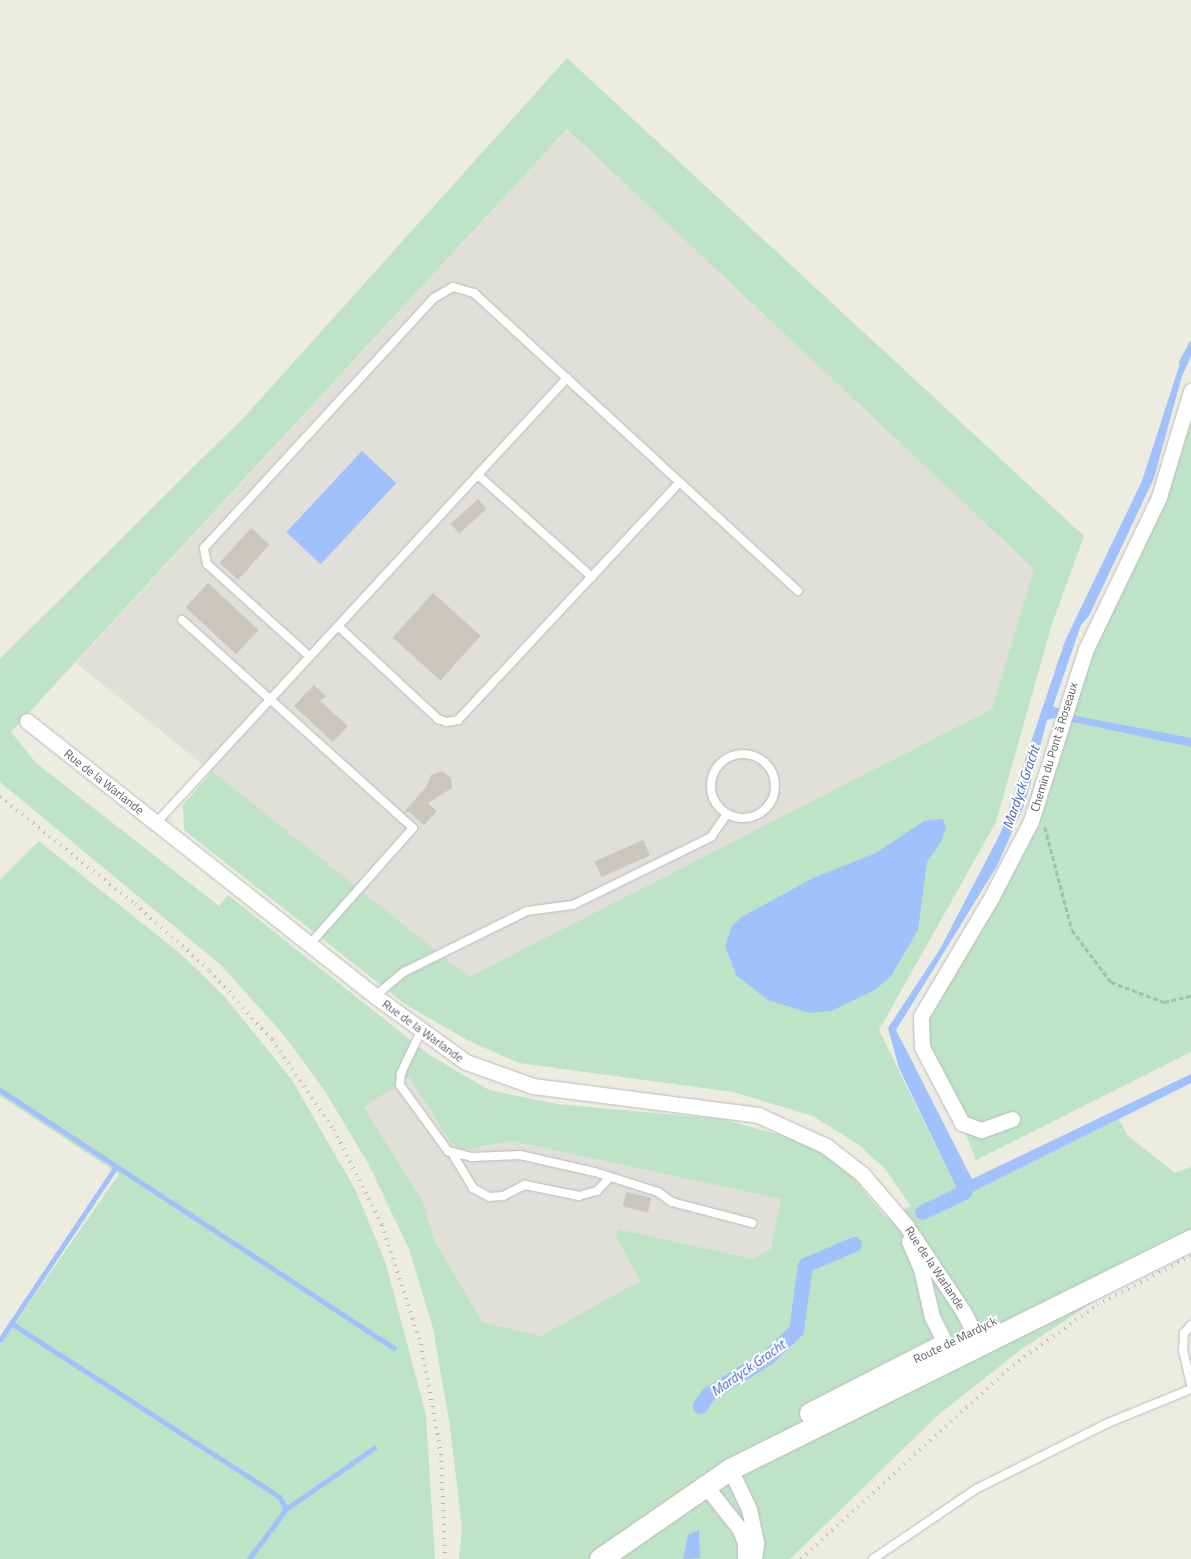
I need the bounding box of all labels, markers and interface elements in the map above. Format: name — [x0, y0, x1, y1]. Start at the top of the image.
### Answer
street label: Chemin du Pont à Roseaux — [1027, 681, 1081, 813]
water label: Mardyck Gracht — [999, 743, 1043, 831]
street label: Rue de la Warlande — [61, 746, 147, 818]
street label: Rue de la Warlande — [379, 997, 467, 1065]
street label: Rue de la Warlande — [902, 1224, 968, 1312]
street label: Route de Mardyck — [911, 1314, 999, 1366]
water label: Mardyck Gracht — [708, 1336, 788, 1400]

